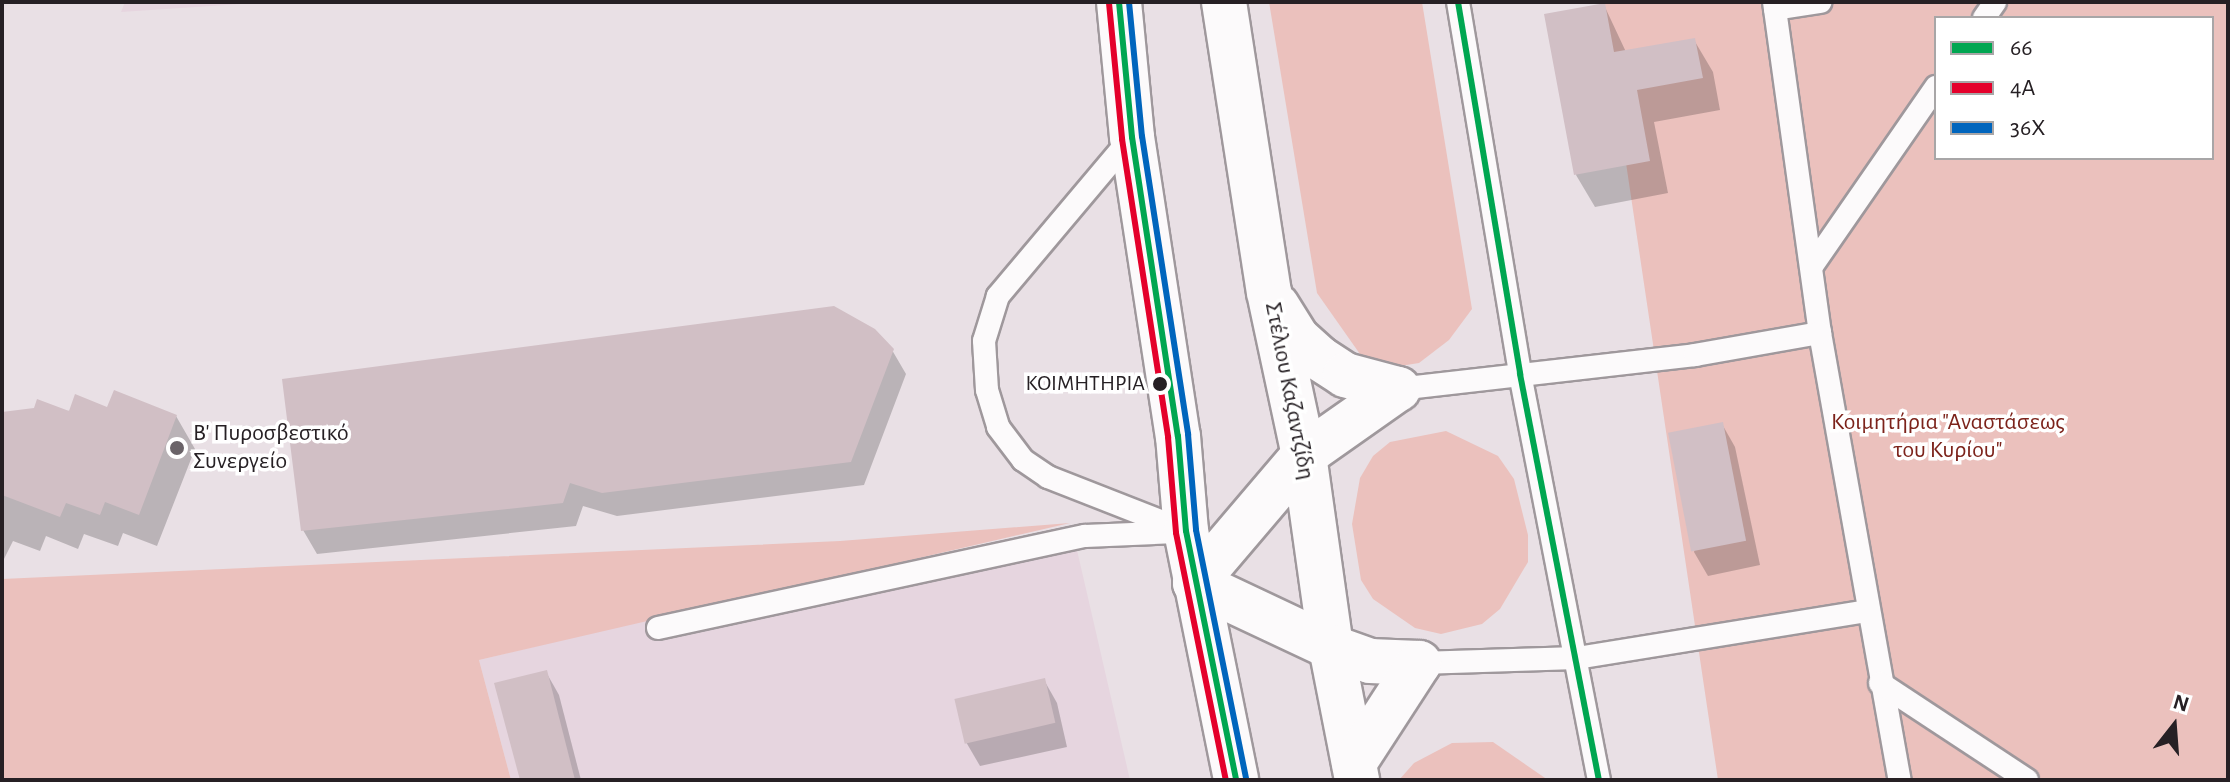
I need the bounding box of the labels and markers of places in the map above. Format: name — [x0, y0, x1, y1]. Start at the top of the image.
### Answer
place label: ΚΟΙΜΗΤΗΡΙΑ — [1026, 371, 1145, 397]
marker: ΚΟΙΜΗΤΗΡΙΑ — [1152, 376, 1168, 392]
place label: Β' Πυροσβεστικό Συνεργείο — [193, 420, 349, 476]
marker: Β' Πυροσβεστικό Συνεργείο — [168, 439, 186, 457]

